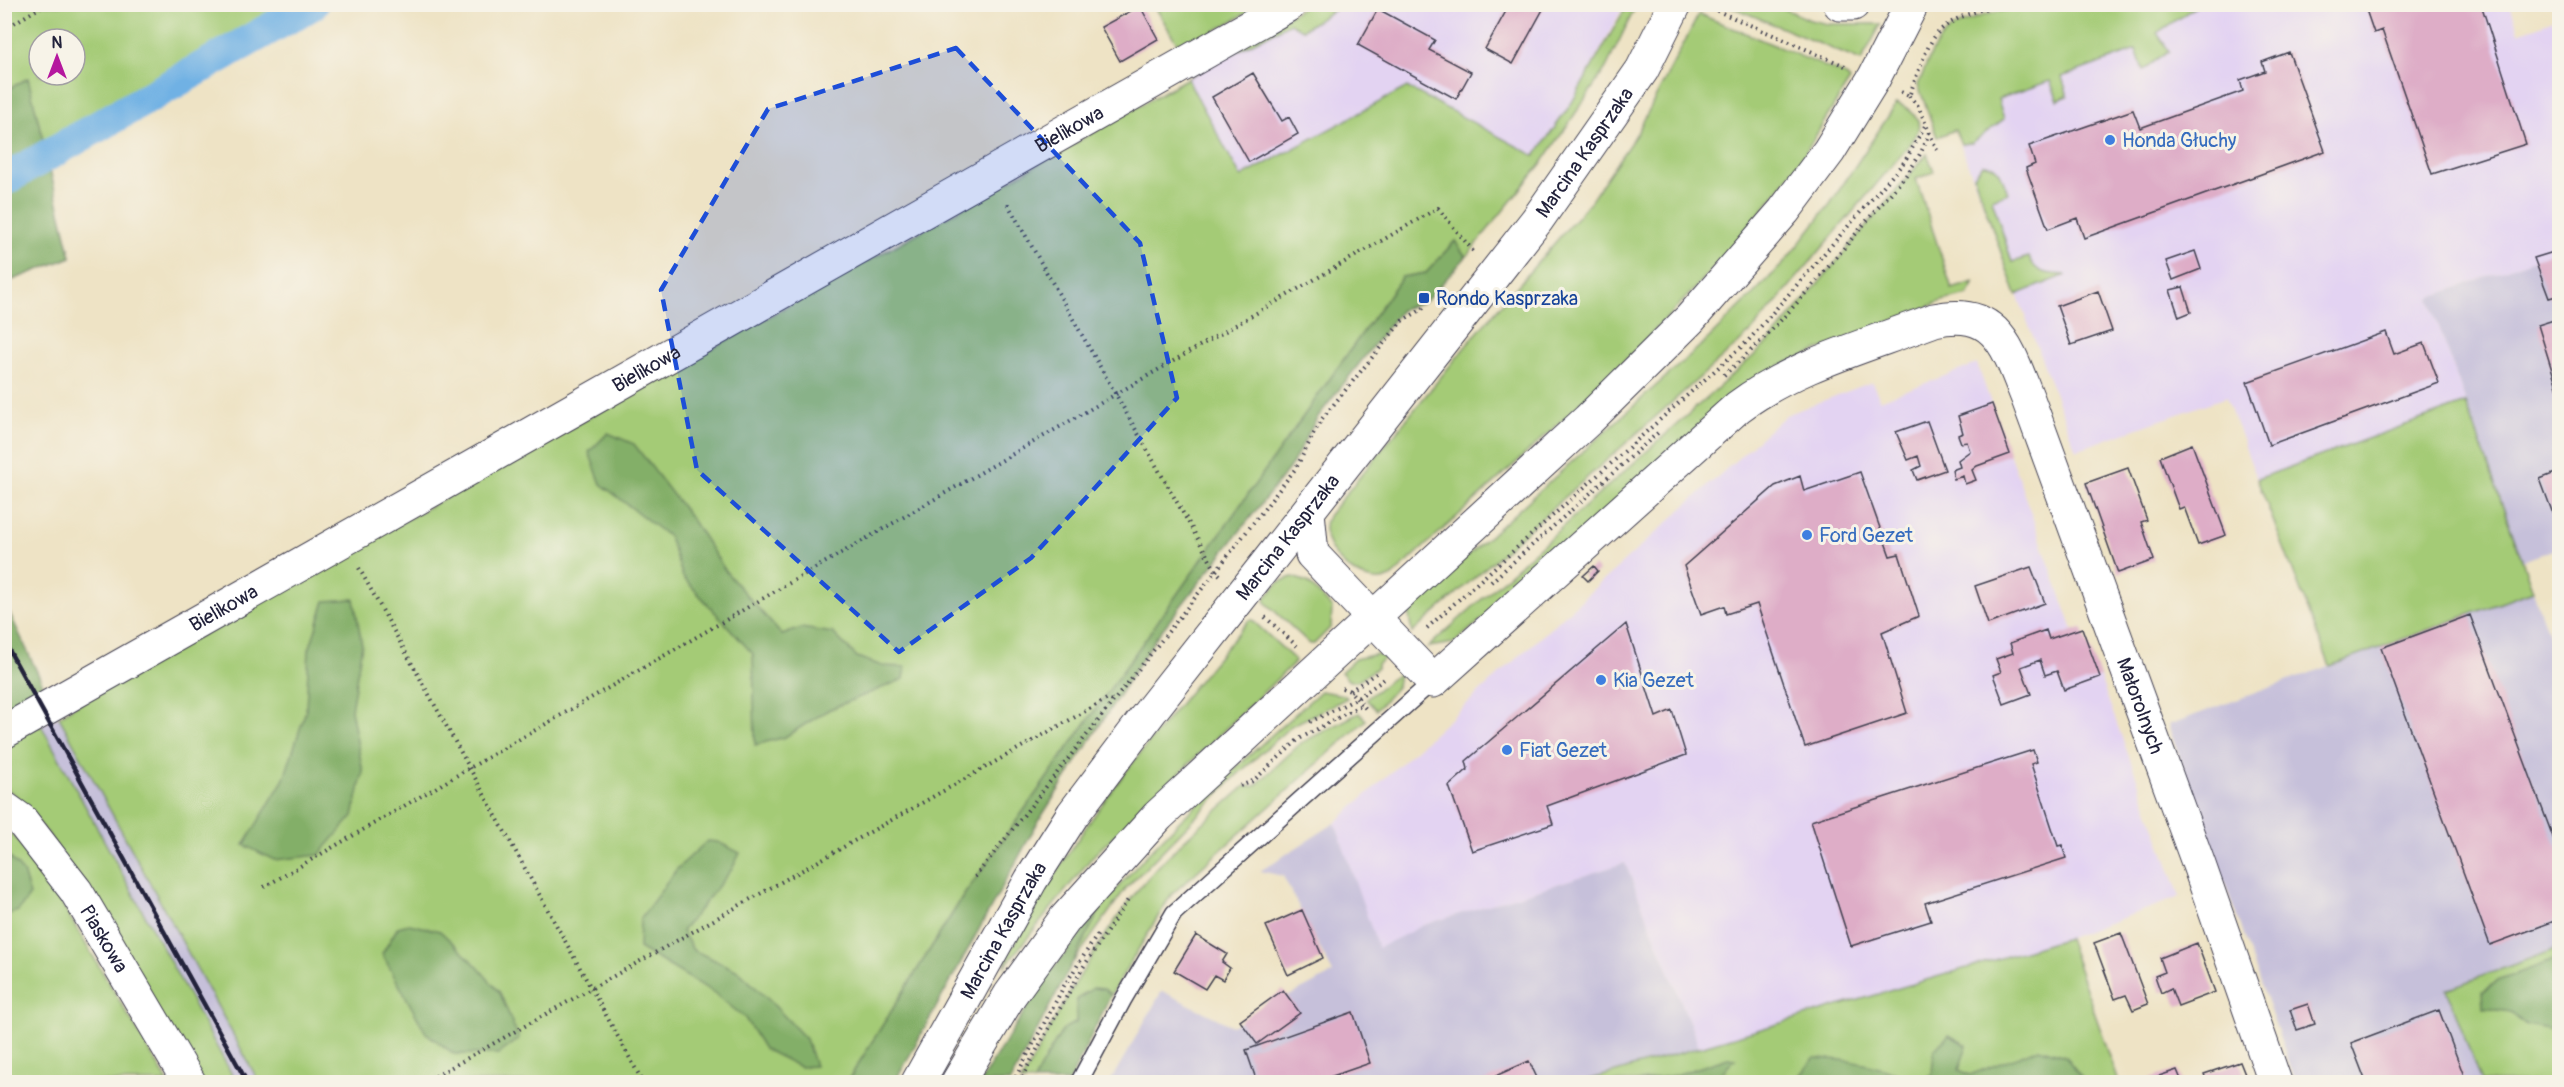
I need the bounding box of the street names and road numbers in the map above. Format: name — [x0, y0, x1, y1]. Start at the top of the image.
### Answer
street label: Marcina Kasprzaka — [1530, 82, 1639, 223]
street label: Bielikowa — [1030, 100, 1108, 158]
street label: Bielikowa — [608, 339, 685, 398]
street label: Marcina Kasprzaka — [1230, 469, 1345, 605]
street label: Bielikowa — [185, 579, 262, 637]
street label: Małorolnych — [2111, 654, 2170, 757]
street label: Marcina Kasprzaka — [955, 857, 1052, 1003]
street label: Piaskowa — [74, 900, 134, 977]

